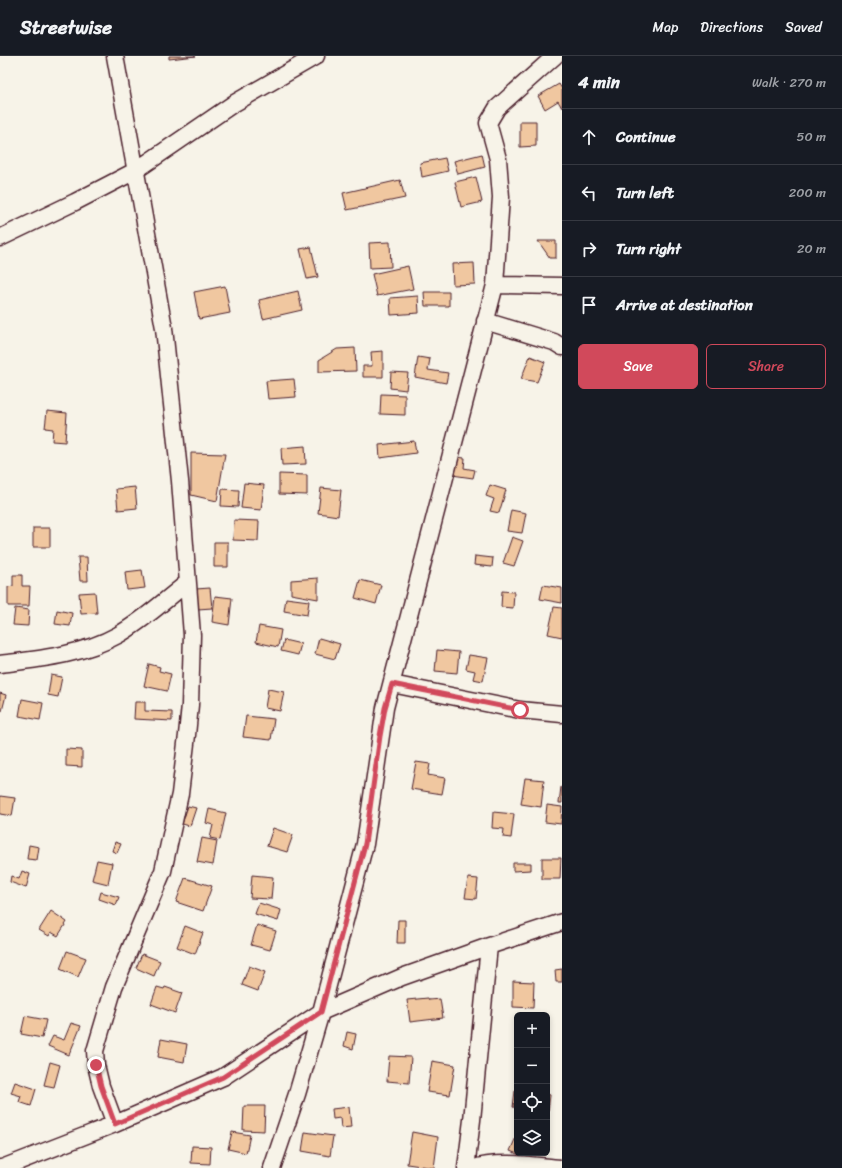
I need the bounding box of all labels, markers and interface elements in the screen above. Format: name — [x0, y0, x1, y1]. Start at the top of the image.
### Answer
text: Streetwise — [20, 11, 112, 44]
text: Map — [652, 15, 678, 40]
text: Directions — [700, 15, 763, 40]
text: Saved — [785, 15, 822, 40]
text: 4 min — [578, 67, 620, 97]
text: Walk · 270 m — [752, 71, 826, 94]
text: Continue — [616, 124, 676, 150]
text: 50 m — [796, 125, 826, 148]
icon: ahead — [578, 126, 600, 148]
text: Turn left — [616, 180, 674, 206]
text: 200 m — [789, 181, 826, 204]
icon: left — [578, 182, 600, 204]
text: Turn right — [616, 236, 681, 262]
text: 20 m — [797, 237, 826, 260]
icon: right — [578, 238, 600, 260]
text: Arrive at destination — [616, 292, 753, 318]
icon: arrive — [578, 294, 600, 316]
button: Save — [578, 344, 698, 389]
button: Share — [706, 344, 826, 389]
route start — [511, 701, 529, 719]
map controls — [514, 1012, 550, 1156]
button: + — [514, 1012, 550, 1048]
button: − — [514, 1048, 550, 1084]
route end — [87, 1056, 105, 1074]
button: locate — [514, 1084, 550, 1120]
button: layers — [514, 1120, 550, 1156]

